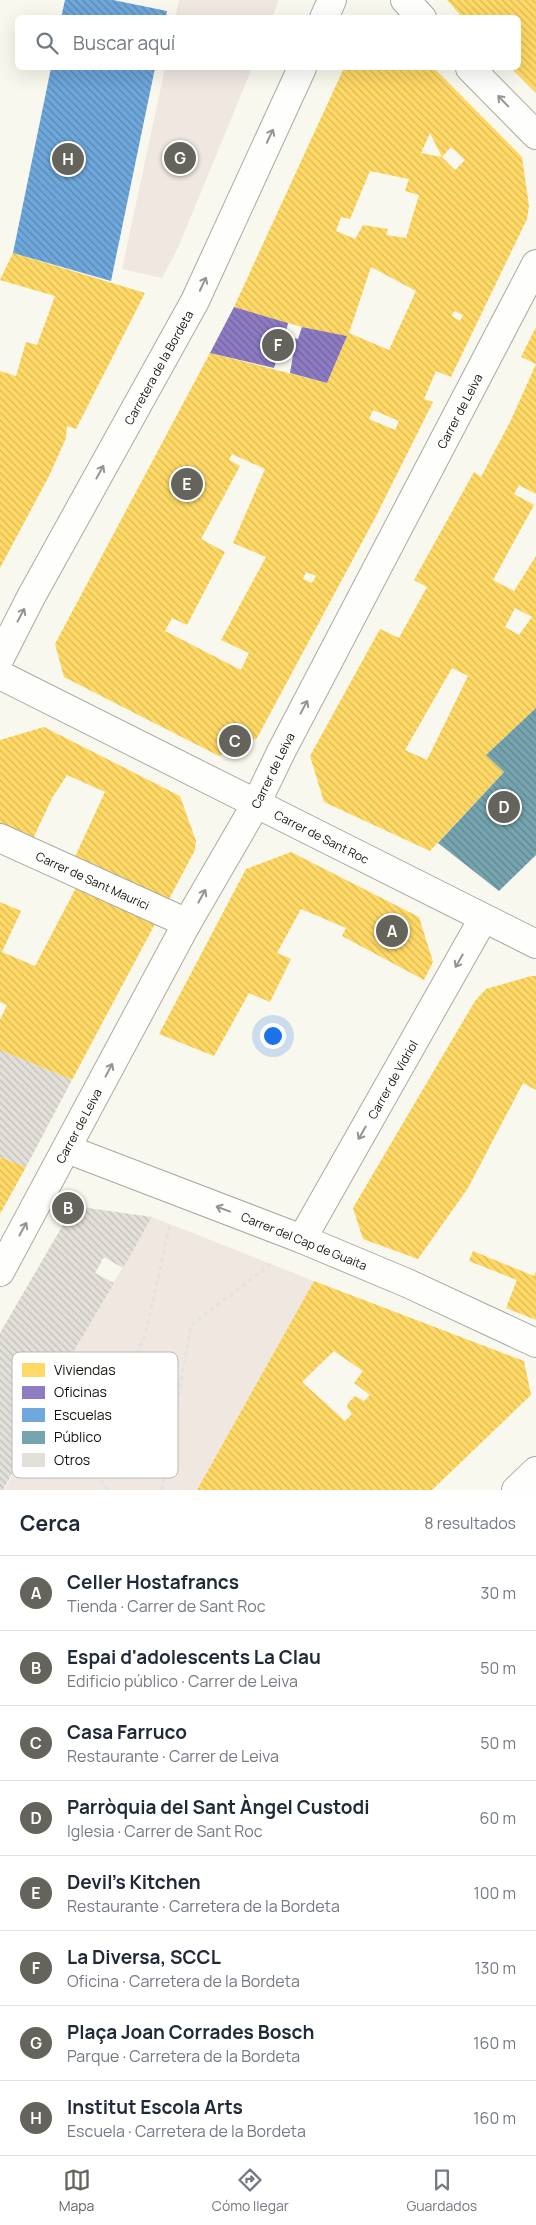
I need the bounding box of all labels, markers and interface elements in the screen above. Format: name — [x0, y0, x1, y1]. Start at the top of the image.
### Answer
search box — [15, 15, 521, 70]
icon: search — [33, 29, 61, 57]
text: Buscar aquí — [73, 30, 175, 56]
one-way arrow — [497, 95, 509, 108]
one-way arrow — [266, 129, 276, 144]
pin: G — [164, 139, 196, 177]
pin: H — [52, 140, 84, 178]
one-way arrow — [198, 277, 208, 292]
street label: Carretera de la Bordeta — [120, 307, 197, 428]
pin: F — [262, 326, 294, 364]
street label: Carrer de Leiva — [433, 370, 486, 451]
one-way arrow — [95, 465, 105, 480]
pin: E — [171, 465, 203, 503]
one-way arrow — [17, 608, 27, 622]
one-way arrow — [299, 700, 309, 715]
pin: C — [219, 722, 251, 760]
street label: Carrer de Leiva — [247, 729, 298, 811]
pin: D — [488, 788, 520, 826]
street label: Carrer de Sant Roc — [272, 806, 372, 868]
street label: Carrer de Sant Maurici — [33, 847, 152, 913]
one-way arrow — [197, 889, 207, 904]
pin: A — [376, 912, 408, 950]
one-way arrow — [454, 954, 464, 968]
your location — [260, 1023, 286, 1049]
street label: Carrer de Vidriol — [363, 1037, 421, 1122]
one-way arrow — [104, 1063, 114, 1078]
street label: Carrer de Leiva — [51, 1085, 105, 1166]
one-way arrow — [356, 1125, 366, 1140]
pin: B — [52, 1189, 84, 1227]
one-way arrow — [216, 1204, 231, 1213]
street label: Carrer del Cap de Guaita — [238, 1208, 370, 1274]
one-way arrow — [18, 1221, 28, 1236]
legend — [12, 1352, 178, 1478]
text: Viviendas — [54, 1360, 115, 1379]
text: Oficinas — [54, 1382, 107, 1401]
text: Escuelas — [54, 1405, 112, 1424]
text: Público — [54, 1427, 101, 1446]
text: Otros — [54, 1450, 90, 1469]
text: Cerca — [20, 1509, 80, 1537]
text: 8 resultados — [424, 1512, 516, 1534]
text: Celler Hostafrancs — [67, 1569, 239, 1595]
text: A — [31, 1582, 41, 1604]
text: 30 m — [481, 1582, 516, 1604]
text: Tienda · Carrer de Sant Roc — [67, 1595, 266, 1617]
text: Espai d'adolescents La Clau — [67, 1644, 321, 1670]
text: B — [31, 1657, 41, 1679]
text: 50 m — [480, 1657, 516, 1679]
text: Edificio público · Carrer de Leiva — [67, 1670, 298, 1692]
text: Casa Farruco — [67, 1719, 187, 1745]
text: C — [30, 1732, 42, 1754]
text: 50 m — [480, 1732, 516, 1754]
text: Restaurante · Carrer de Leiva — [67, 1745, 279, 1767]
text: Parròquia del Sant Àngel Custodi — [67, 1794, 369, 1820]
text: D — [30, 1807, 42, 1829]
text: 60 m — [480, 1807, 516, 1829]
text: Iglesia · Carrer de Sant Roc — [67, 1820, 263, 1842]
text: Devil's Kitchen — [67, 1869, 201, 1895]
text: E — [31, 1882, 41, 1904]
text: 100 m — [473, 1882, 516, 1904]
text: Restaurante · Carretera de la Bordeta — [67, 1895, 340, 1917]
text: La Diversa, SCCL — [67, 1944, 221, 1970]
text: F — [32, 1957, 40, 1979]
text: 130 m — [474, 1957, 516, 1979]
text: Oficina · Carretera de la Bordeta — [67, 1970, 300, 1992]
text: Plaça Joan Corrades Bosch — [67, 2019, 314, 2045]
text: G — [30, 2032, 42, 2054]
text: 160 m — [473, 2032, 516, 2054]
text: Parque · Carretera de la Bordeta — [67, 2045, 300, 2067]
text: Institut Escola Arts — [67, 2094, 243, 2120]
text: H — [30, 2107, 42, 2129]
text: 160 m — [473, 2107, 516, 2129]
text: Escuela · Carretera de la Bordeta — [67, 2120, 306, 2142]
tab: Mapa — [59, 2166, 94, 2215]
tab: Cómo llegar — [212, 2166, 289, 2215]
tab: Guardados — [406, 2166, 477, 2215]

